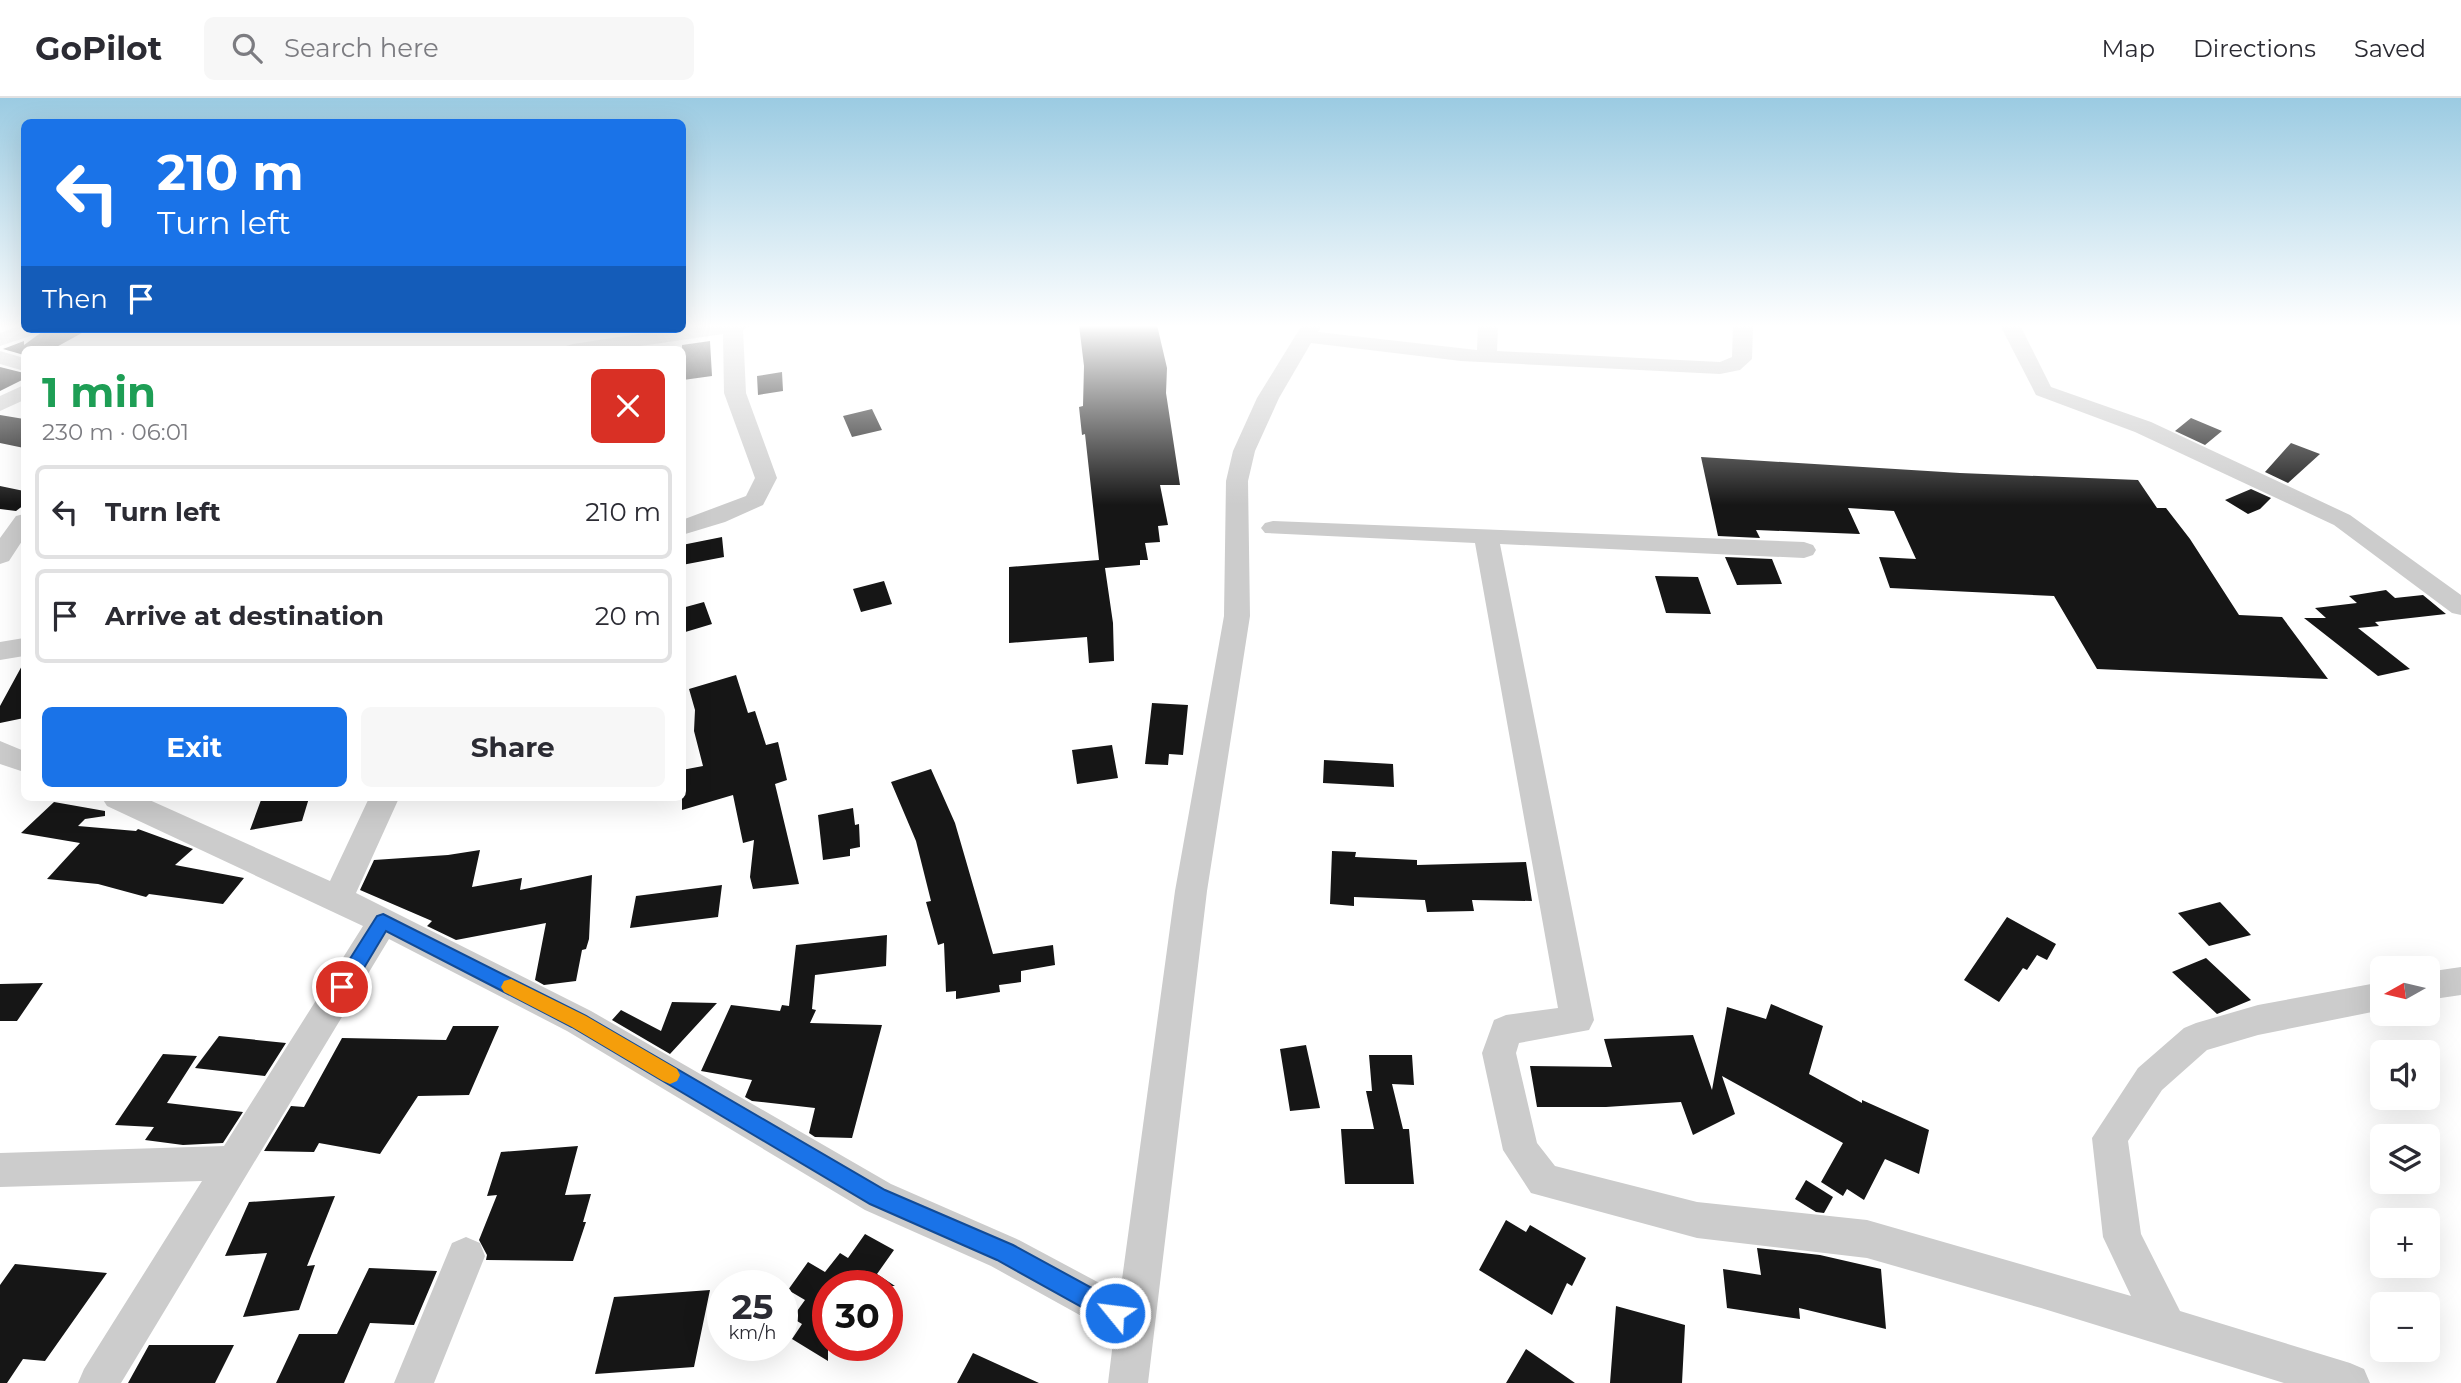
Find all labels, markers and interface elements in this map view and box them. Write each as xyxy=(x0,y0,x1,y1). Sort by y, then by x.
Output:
search box xyxy=(204,17,694,80)
text: GoPilot xyxy=(35,28,162,68)
icon: search xyxy=(228,29,266,67)
text: Search here xyxy=(284,32,439,64)
text: Map xyxy=(2102,34,2155,63)
text: Directions xyxy=(2193,34,2316,63)
text: Saved xyxy=(2354,34,2426,63)
text: 210 m xyxy=(157,143,304,202)
icon: left xyxy=(42,147,133,238)
text: Turn left xyxy=(157,203,291,242)
icon: arrive xyxy=(122,280,160,318)
text: Then xyxy=(42,283,108,315)
text: 1 min xyxy=(42,366,156,418)
button: close xyxy=(591,369,665,443)
text: 230 m · 06:01 xyxy=(42,418,189,446)
icon: left xyxy=(46,493,84,531)
text: Turn left xyxy=(105,496,221,528)
text: 210 m xyxy=(585,496,661,528)
icon: arrive xyxy=(46,597,84,635)
text: Arrive at destination xyxy=(105,600,384,632)
text: 20 m xyxy=(595,600,661,632)
button: Exit xyxy=(42,707,347,787)
button: Share xyxy=(361,707,665,787)
north arrow xyxy=(2370,956,2440,1026)
map controls xyxy=(2370,956,2440,1362)
pin xyxy=(312,957,372,1017)
icon: arrive xyxy=(323,968,361,1006)
button: sound xyxy=(2370,1040,2440,1110)
button: layers xyxy=(2370,1124,2440,1194)
button: + xyxy=(2370,1208,2440,1278)
speed limit sign: 30 xyxy=(812,1270,903,1361)
position arrow xyxy=(1078,1276,1152,1350)
text: 25 xyxy=(732,1285,773,1328)
button: − xyxy=(2370,1292,2440,1362)
text: km/h xyxy=(728,1322,777,1344)

